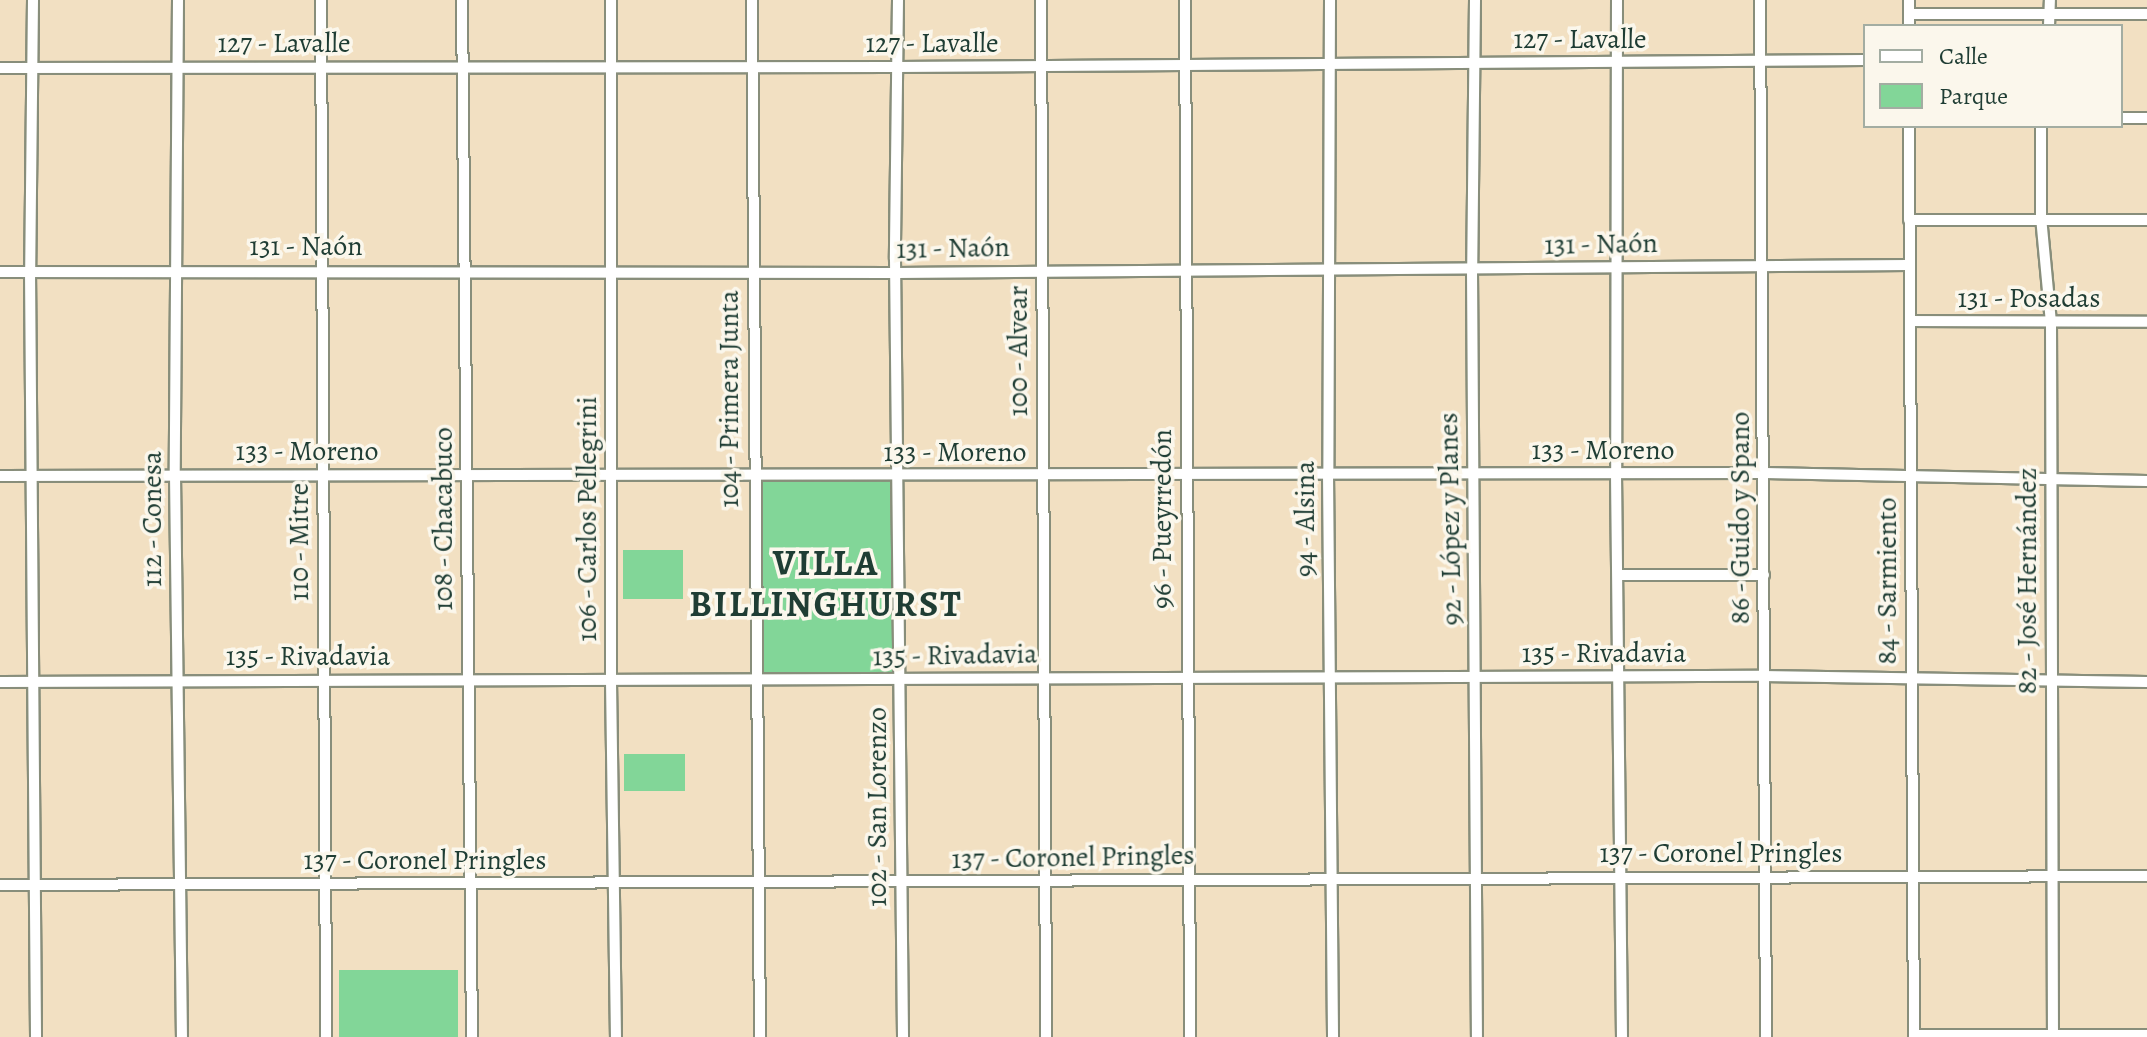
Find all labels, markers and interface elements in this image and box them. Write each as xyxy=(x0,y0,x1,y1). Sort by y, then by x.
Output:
street label: 127 - Lavalle xyxy=(1513,22,1647,56)
legend xyxy=(1863,24,2123,128)
street label: 127 - Lavalle xyxy=(217,26,351,60)
street label: 127 - Lavalle xyxy=(865,26,999,60)
text: Calle xyxy=(1939,40,1988,72)
text: Parque xyxy=(1939,80,2008,112)
street label: 131 - Naón xyxy=(1543,226,1659,262)
street label: 131 - Naón xyxy=(249,229,363,263)
street label: 131 - Naón xyxy=(895,230,1011,266)
street label: 131 - Posadas xyxy=(1957,281,2101,315)
street label: 100 - Alvear xyxy=(1001,285,1035,417)
street label: 104 - Primera Junta xyxy=(712,290,746,508)
street label: 106 - Carlos Pellegrini xyxy=(570,396,604,642)
street label: 86 - Guido y Spano xyxy=(1723,411,1757,625)
street label: 92 - López y Planes xyxy=(1431,412,1469,626)
street label: 108 - Chacabuco xyxy=(426,427,460,611)
street label: 96 - Pueyrredón xyxy=(1145,428,1179,610)
street label: 133 - Moreno xyxy=(1531,433,1675,467)
street label: 133 - Moreno xyxy=(235,434,379,468)
street label: 133 - Moreno xyxy=(883,435,1027,469)
street label: 112 - Conesa xyxy=(135,450,169,588)
street label: 94 - Alsina xyxy=(1288,460,1322,578)
street label: 82 - José Hernández xyxy=(2010,467,2044,695)
street label: 110 - Mitre xyxy=(282,482,316,602)
street label: 84 - Sarmiento xyxy=(1870,497,1904,665)
district label: VILLA BILLINGHURST xyxy=(689,540,963,625)
street label: 135 - Rivadavia xyxy=(1521,636,1687,670)
street label: 135 - Rivadavia xyxy=(872,637,1038,673)
street label: 135 - Rivadavia xyxy=(225,639,391,673)
street label: 102 - San Lorenzo xyxy=(860,706,894,908)
street label: 137 - Coronel Pringles xyxy=(1599,836,1843,870)
street label: 137 - Coronel Pringles xyxy=(951,838,1195,876)
street label: 137 - Coronel Pringles xyxy=(303,843,547,877)

